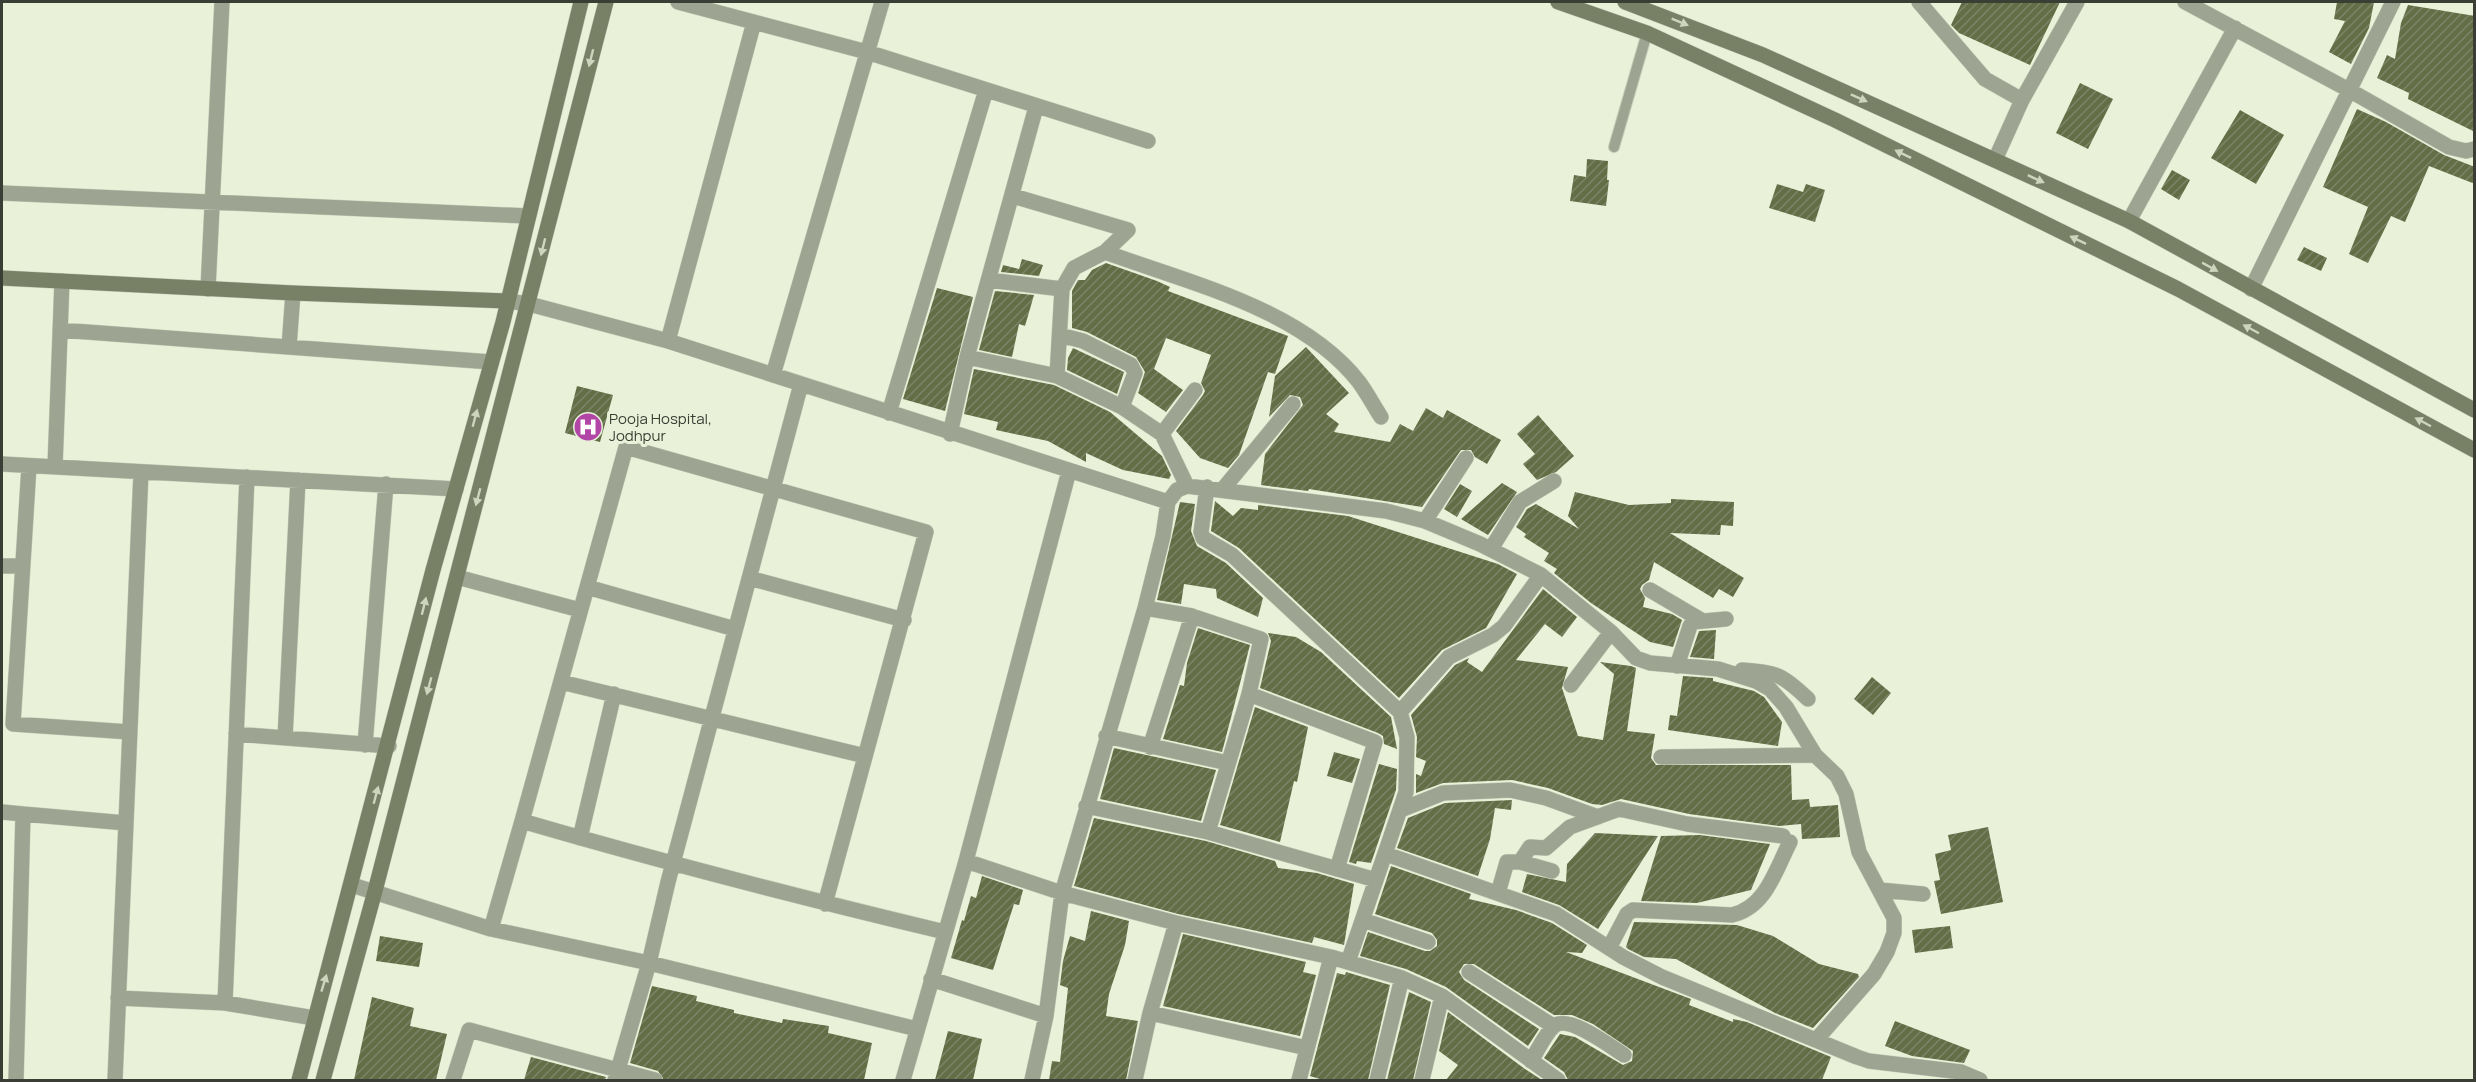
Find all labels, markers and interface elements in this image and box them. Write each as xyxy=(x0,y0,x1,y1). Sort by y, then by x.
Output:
one-way arrow xyxy=(1671,17,1689,27)
one-way arrow xyxy=(586,49,596,67)
one-way arrow xyxy=(1850,94,1867,103)
one-way arrow xyxy=(1895,149,1912,158)
one-way arrow xyxy=(2028,174,2046,184)
one-way arrow xyxy=(2069,235,2086,245)
one-way arrow xyxy=(538,238,547,256)
one-way arrow xyxy=(2202,262,2219,272)
one-way arrow xyxy=(2243,324,2260,334)
place label: Pooja Hospital, Jodhpur xyxy=(609,408,712,446)
one-way arrow xyxy=(471,409,480,427)
hospital icon: Pooja Hospital, Jodhpur xyxy=(572,411,604,443)
one-way arrow xyxy=(2414,417,2431,427)
one-way arrow xyxy=(473,488,482,506)
one-way arrow xyxy=(419,597,429,615)
one-way arrow xyxy=(423,676,433,695)
one-way arrow xyxy=(371,786,381,804)
one-way arrow xyxy=(320,974,329,992)

